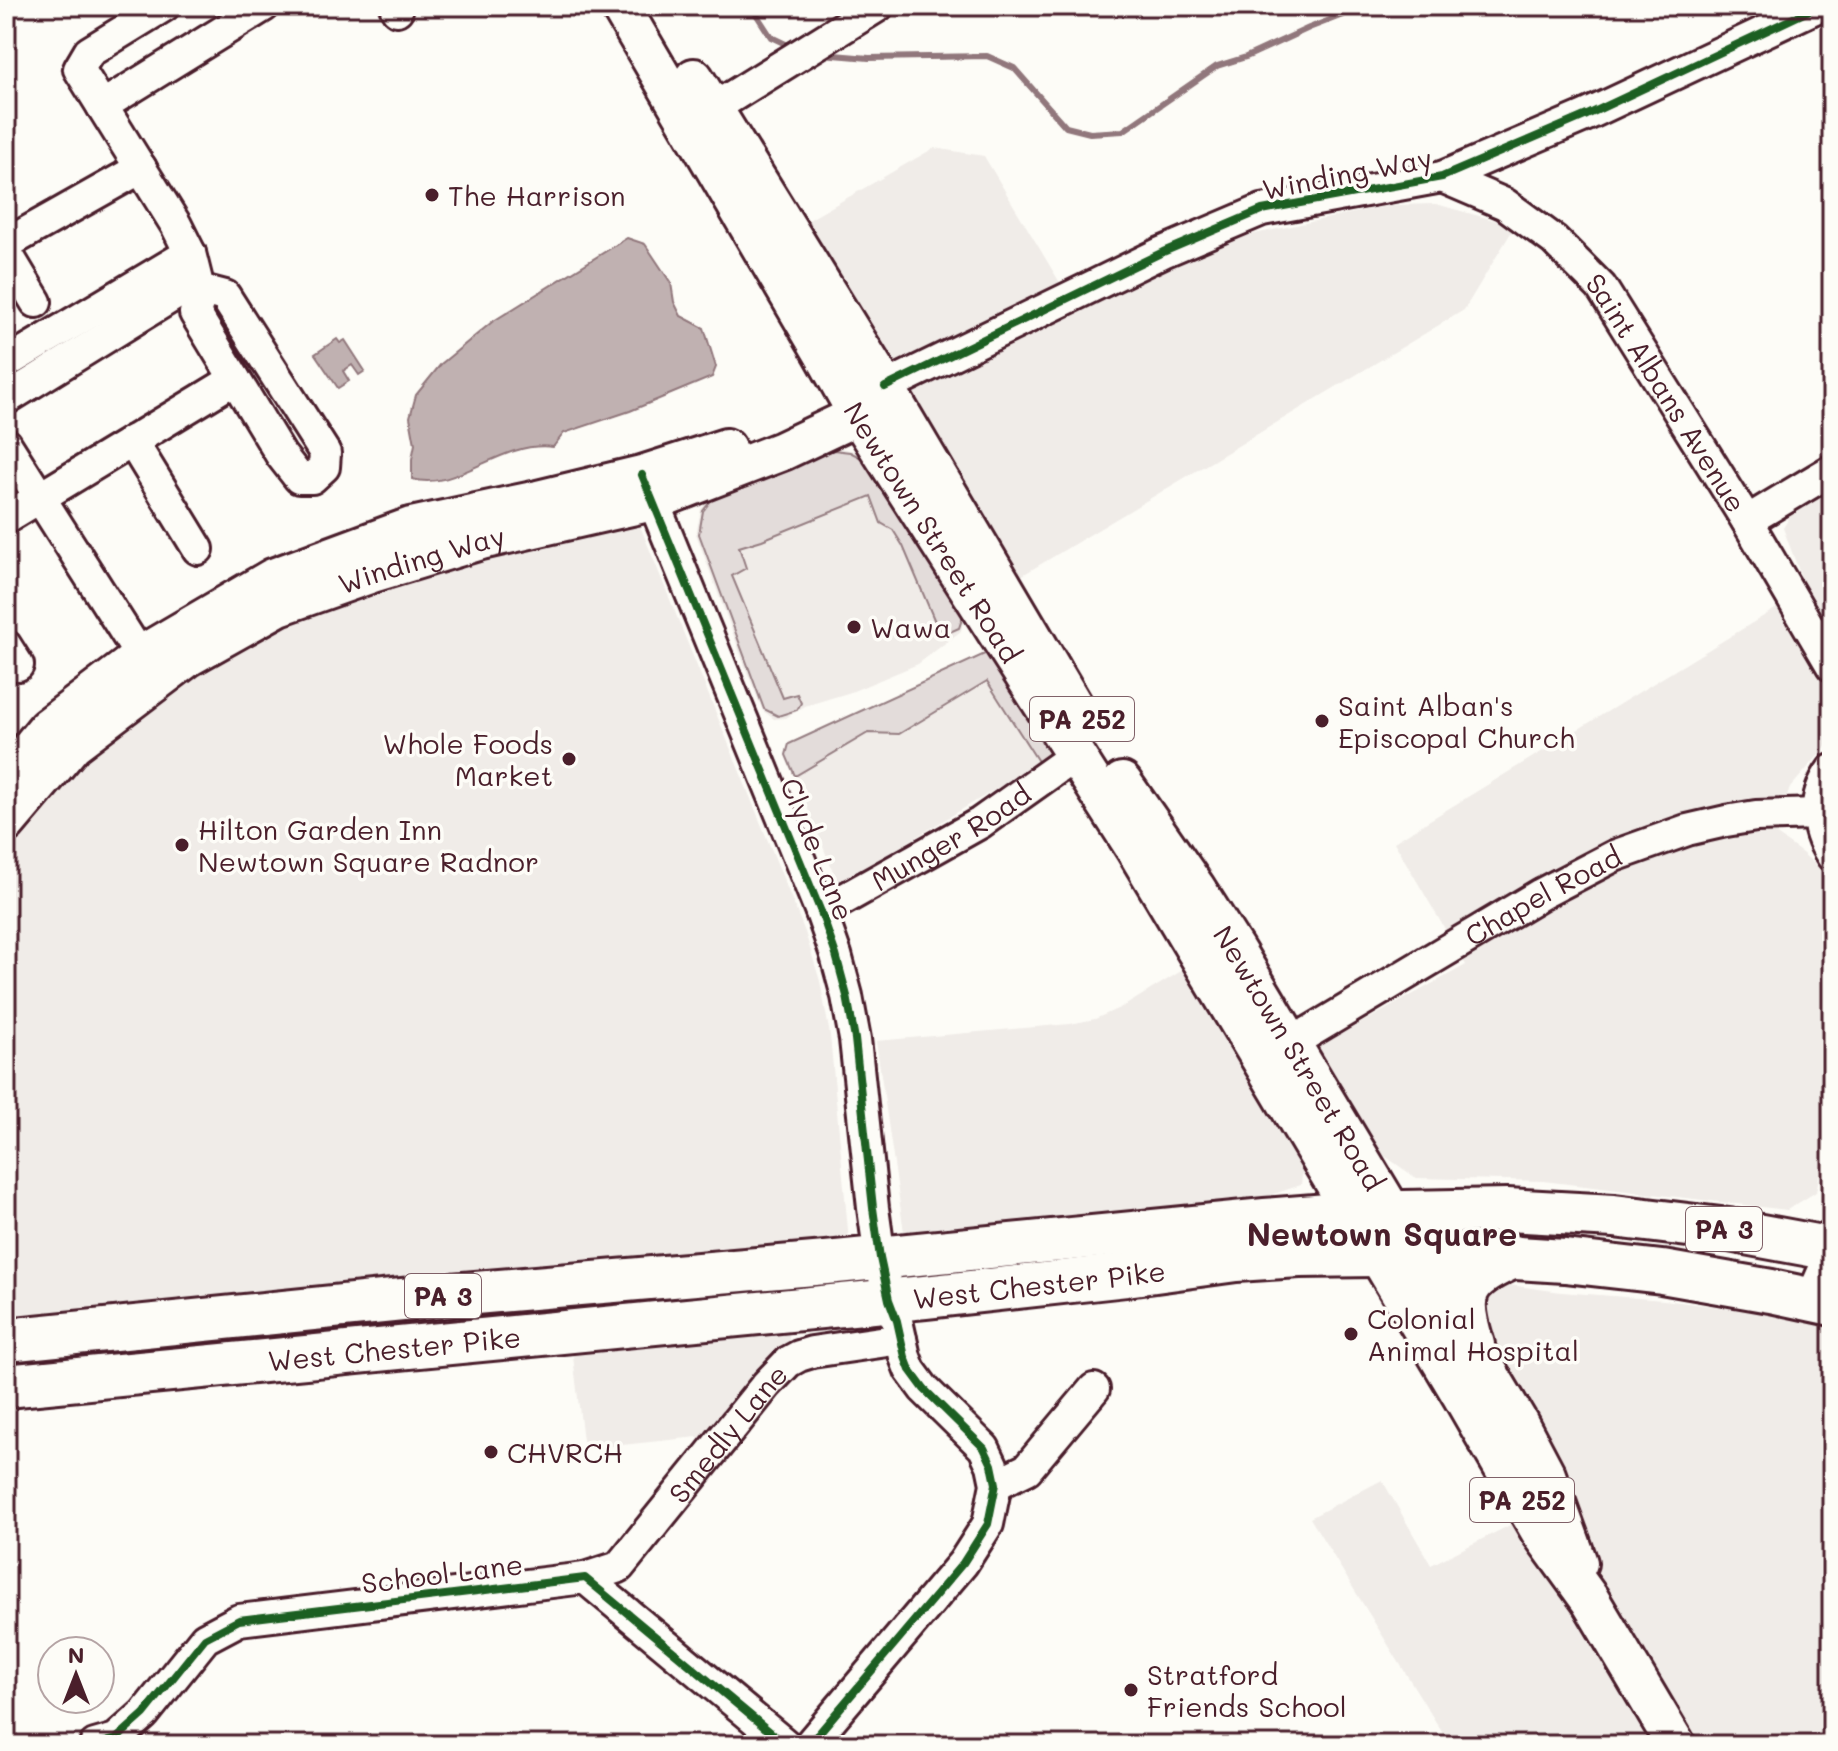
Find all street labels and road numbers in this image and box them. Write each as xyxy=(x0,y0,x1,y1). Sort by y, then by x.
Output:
street label: Winding Way xyxy=(1259,139,1435,207)
street label: Saint Albans Avenue xyxy=(1579,265,1755,519)
street label: Newtown Street Road xyxy=(836,395,1029,669)
street label: Winding Way xyxy=(333,517,508,602)
road number: PA 252 xyxy=(1030,697,1134,741)
street label: Clyde Lane xyxy=(773,772,863,926)
street label: Munger Road xyxy=(865,775,1037,898)
street label: Chapel Road xyxy=(1458,837,1627,953)
street label: Newtown Street Road xyxy=(1206,918,1393,1197)
road number: PA 3 xyxy=(1686,1207,1762,1251)
street label: West Chester Pike xyxy=(911,1252,1168,1316)
road number: PA 3 xyxy=(405,1274,481,1318)
street label: West Chester Pike xyxy=(266,1318,522,1379)
street label: Smedly Lane xyxy=(660,1356,795,1510)
road number: PA 252 xyxy=(1470,1478,1574,1522)
street label: School Lane xyxy=(359,1545,525,1601)

